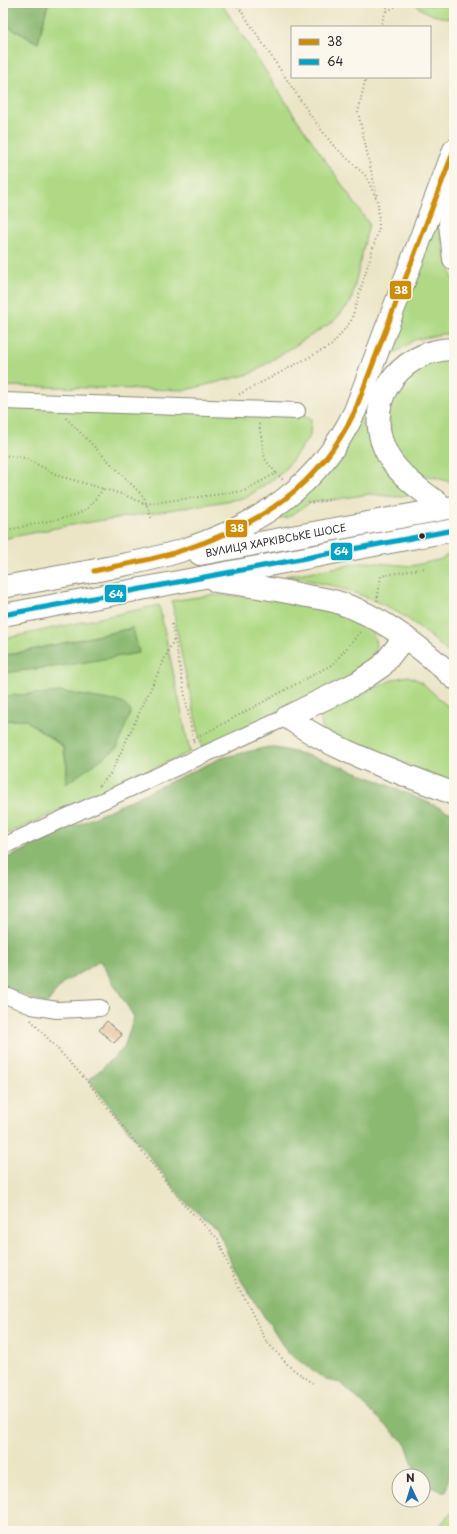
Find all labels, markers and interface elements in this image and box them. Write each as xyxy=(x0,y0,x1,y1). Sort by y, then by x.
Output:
legend xyxy=(291,26,431,78)
text: 38 xyxy=(327,32,342,50)
text: 64 xyxy=(327,52,343,70)
line badge: 38 xyxy=(389,280,412,300)
text: 38 xyxy=(394,281,408,298)
street label: ВУЛИЦЯ ХАРКІВСЬКЕ ШОСЕ xyxy=(204,519,347,560)
line badge: 38 xyxy=(225,519,248,538)
text: 38 xyxy=(230,519,244,536)
unlabelled marker xyxy=(417,531,427,541)
line badge: 64 xyxy=(330,542,353,561)
text: 64 xyxy=(333,542,349,559)
line badge: 64 xyxy=(104,584,127,603)
text: 64 xyxy=(108,585,124,602)
north arrow xyxy=(391,1468,431,1508)
text: N xyxy=(405,1469,415,1486)

